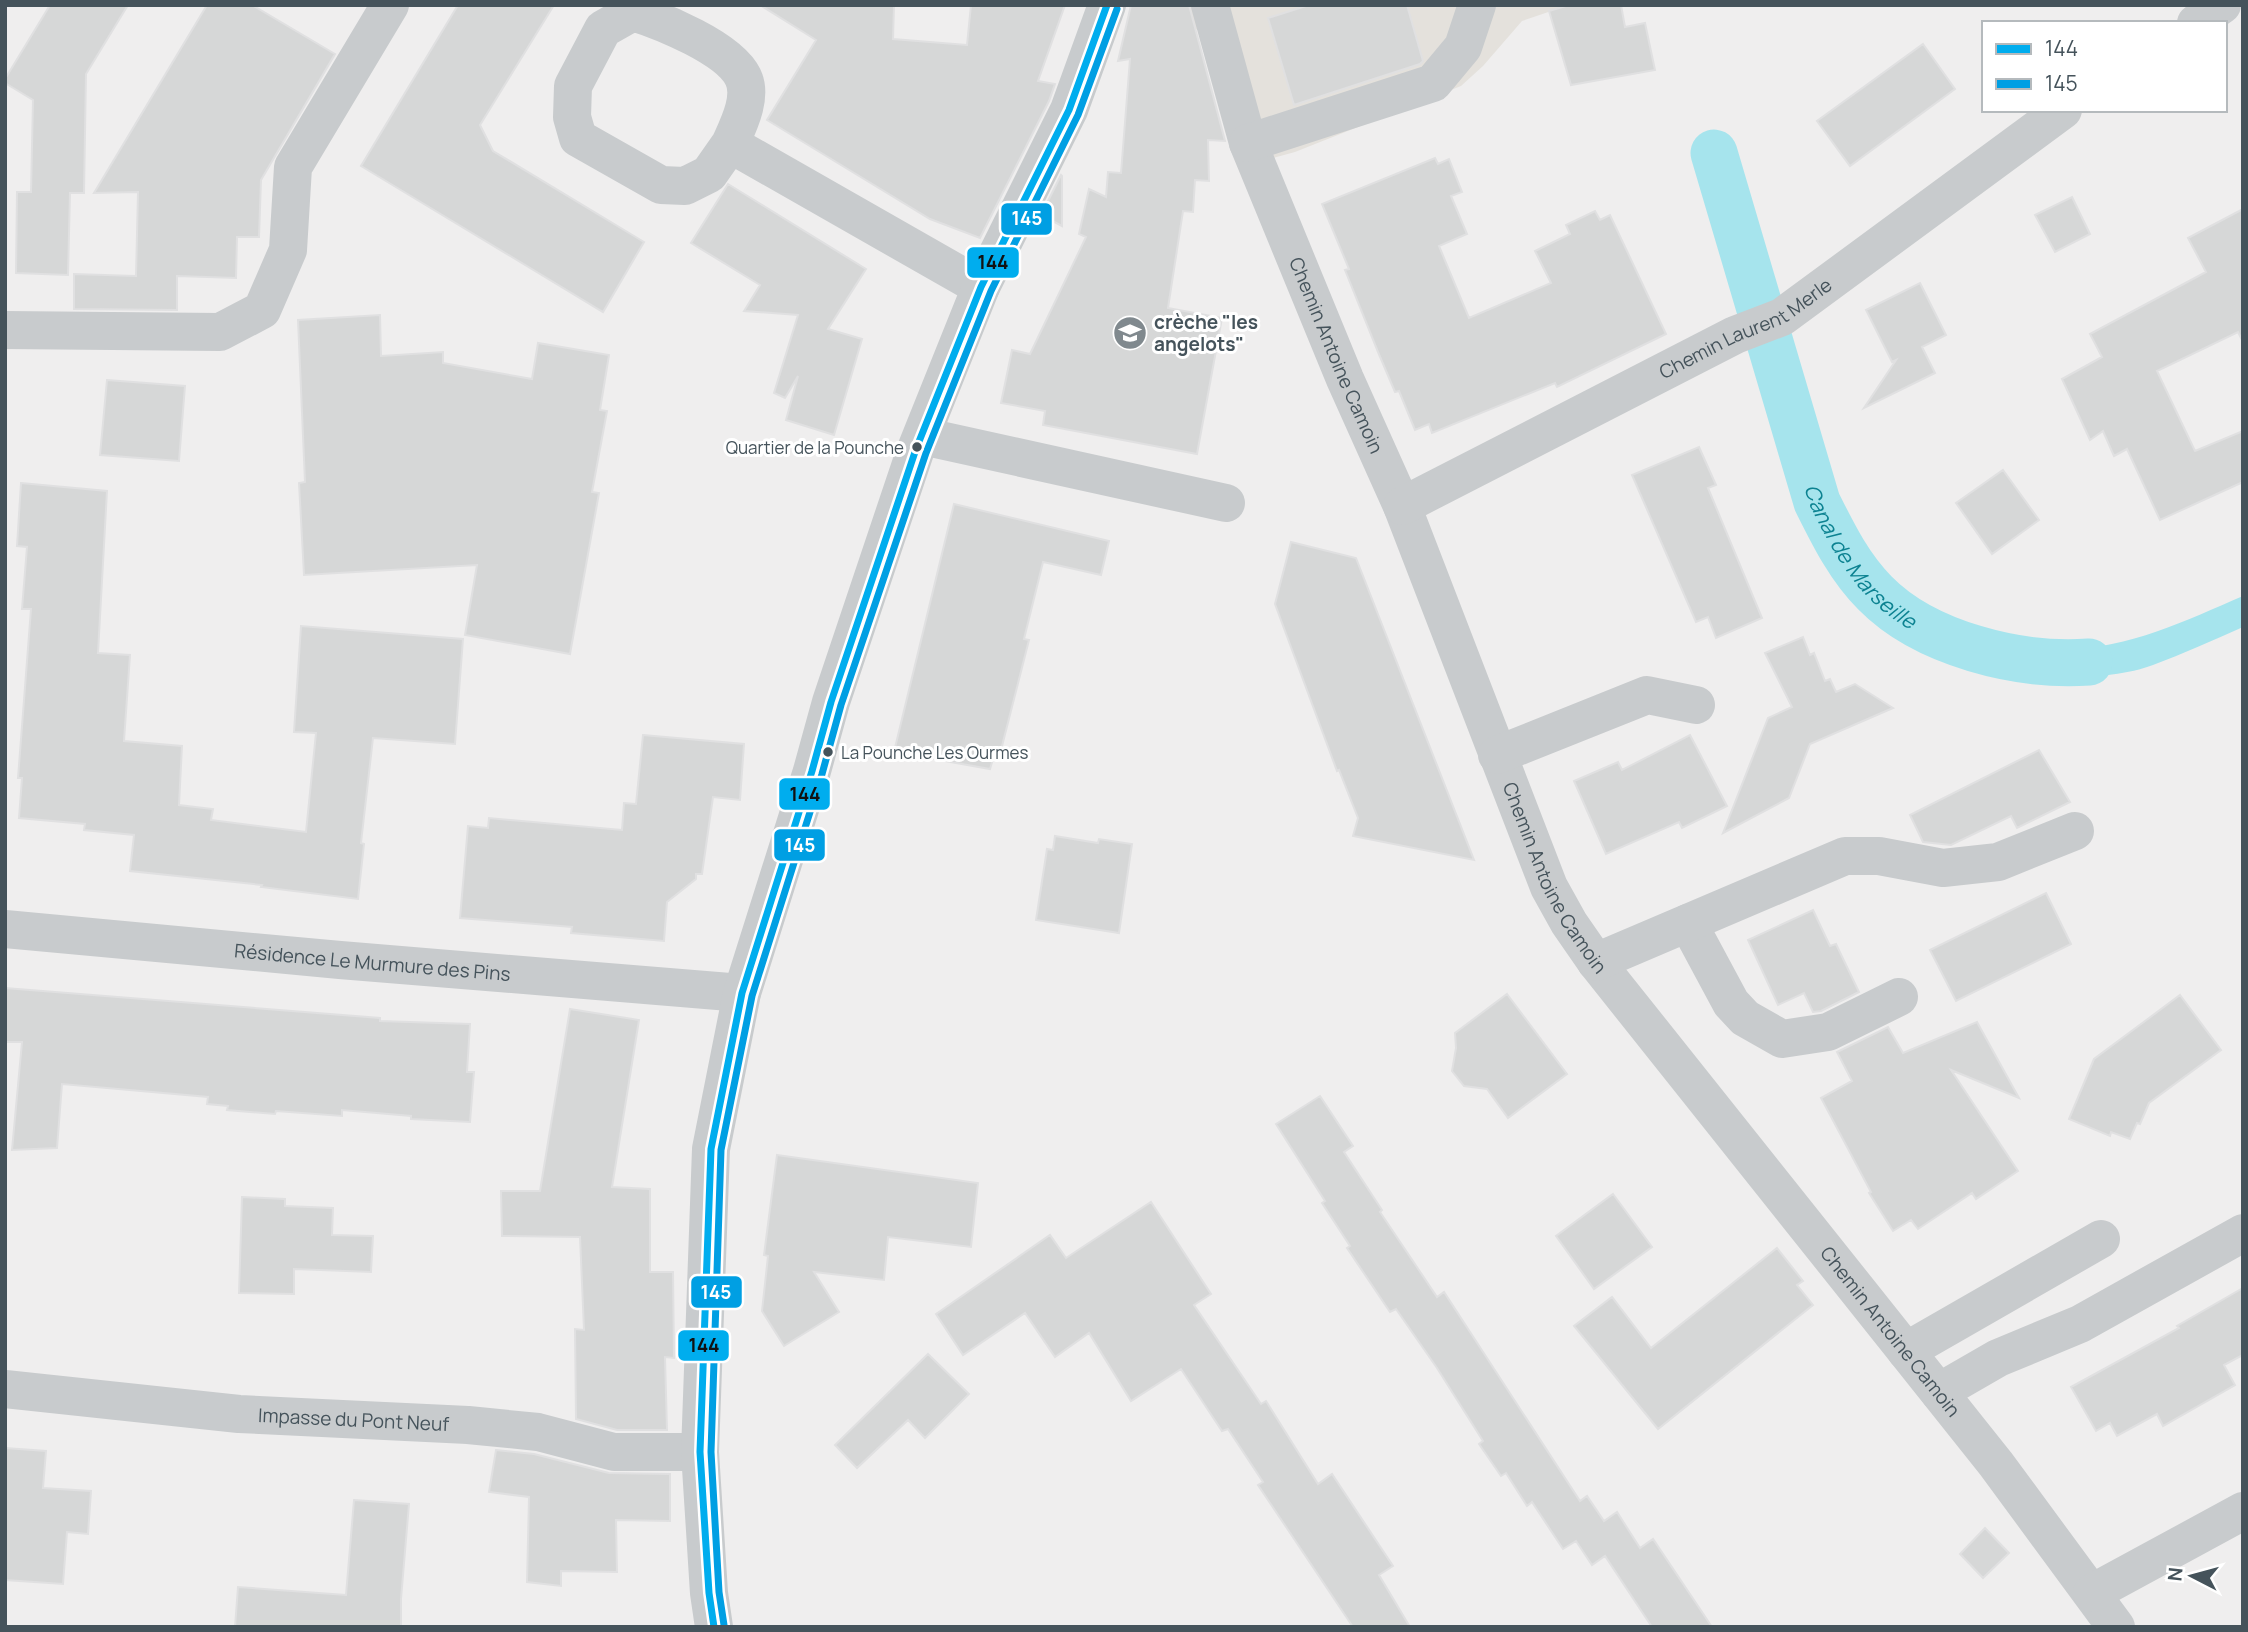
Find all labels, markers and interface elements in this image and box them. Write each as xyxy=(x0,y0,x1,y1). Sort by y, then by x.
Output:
legend xyxy=(1982,21,2227,112)
text: 144 xyxy=(2045,34,2078,62)
text: 145 xyxy=(2045,69,2078,97)
line badge: 145 xyxy=(1000,202,1053,236)
text: 145 xyxy=(1011,205,1043,231)
line badge: 144 xyxy=(966,246,1020,279)
text: 144 xyxy=(977,249,1009,275)
street label: Chemin Antoine Camoin xyxy=(1283,253,1390,458)
street label: Chemin Laurent Merle xyxy=(1655,272,1837,385)
place label: crèche "les angelots" xyxy=(1154,309,1258,357)
school or university icon: crèche "les angelots" xyxy=(1111,314,1149,352)
place label: Quartier de la Pounche xyxy=(726,436,904,459)
marker: Quartier de la Pounche xyxy=(910,440,924,454)
water label: Canal de Marseille xyxy=(1799,481,1923,636)
place label: La Pounche Les Ourmes xyxy=(841,741,1029,764)
marker: La Pounche Les Ourmes xyxy=(821,745,835,759)
line badge: 144 xyxy=(778,777,831,811)
street label: Chemin Antoine Camoin xyxy=(1497,778,1613,979)
text: 144 xyxy=(789,781,821,807)
line badge: 145 xyxy=(773,828,826,862)
text: 145 xyxy=(784,832,816,858)
street label: Résidence Le Murmure des Pins xyxy=(233,937,512,987)
street label: Chemin Antoine Camoin xyxy=(1815,1241,1966,1422)
line badge: 145 xyxy=(690,1275,743,1309)
text: 145 xyxy=(700,1279,732,1305)
line badge: 144 xyxy=(677,1329,730,1362)
text: 144 xyxy=(688,1332,720,1358)
street label: Impasse du Pont Neuf xyxy=(257,1402,450,1437)
north arrow xyxy=(2157,1541,2227,1611)
text: N xyxy=(2161,1566,2189,1582)

